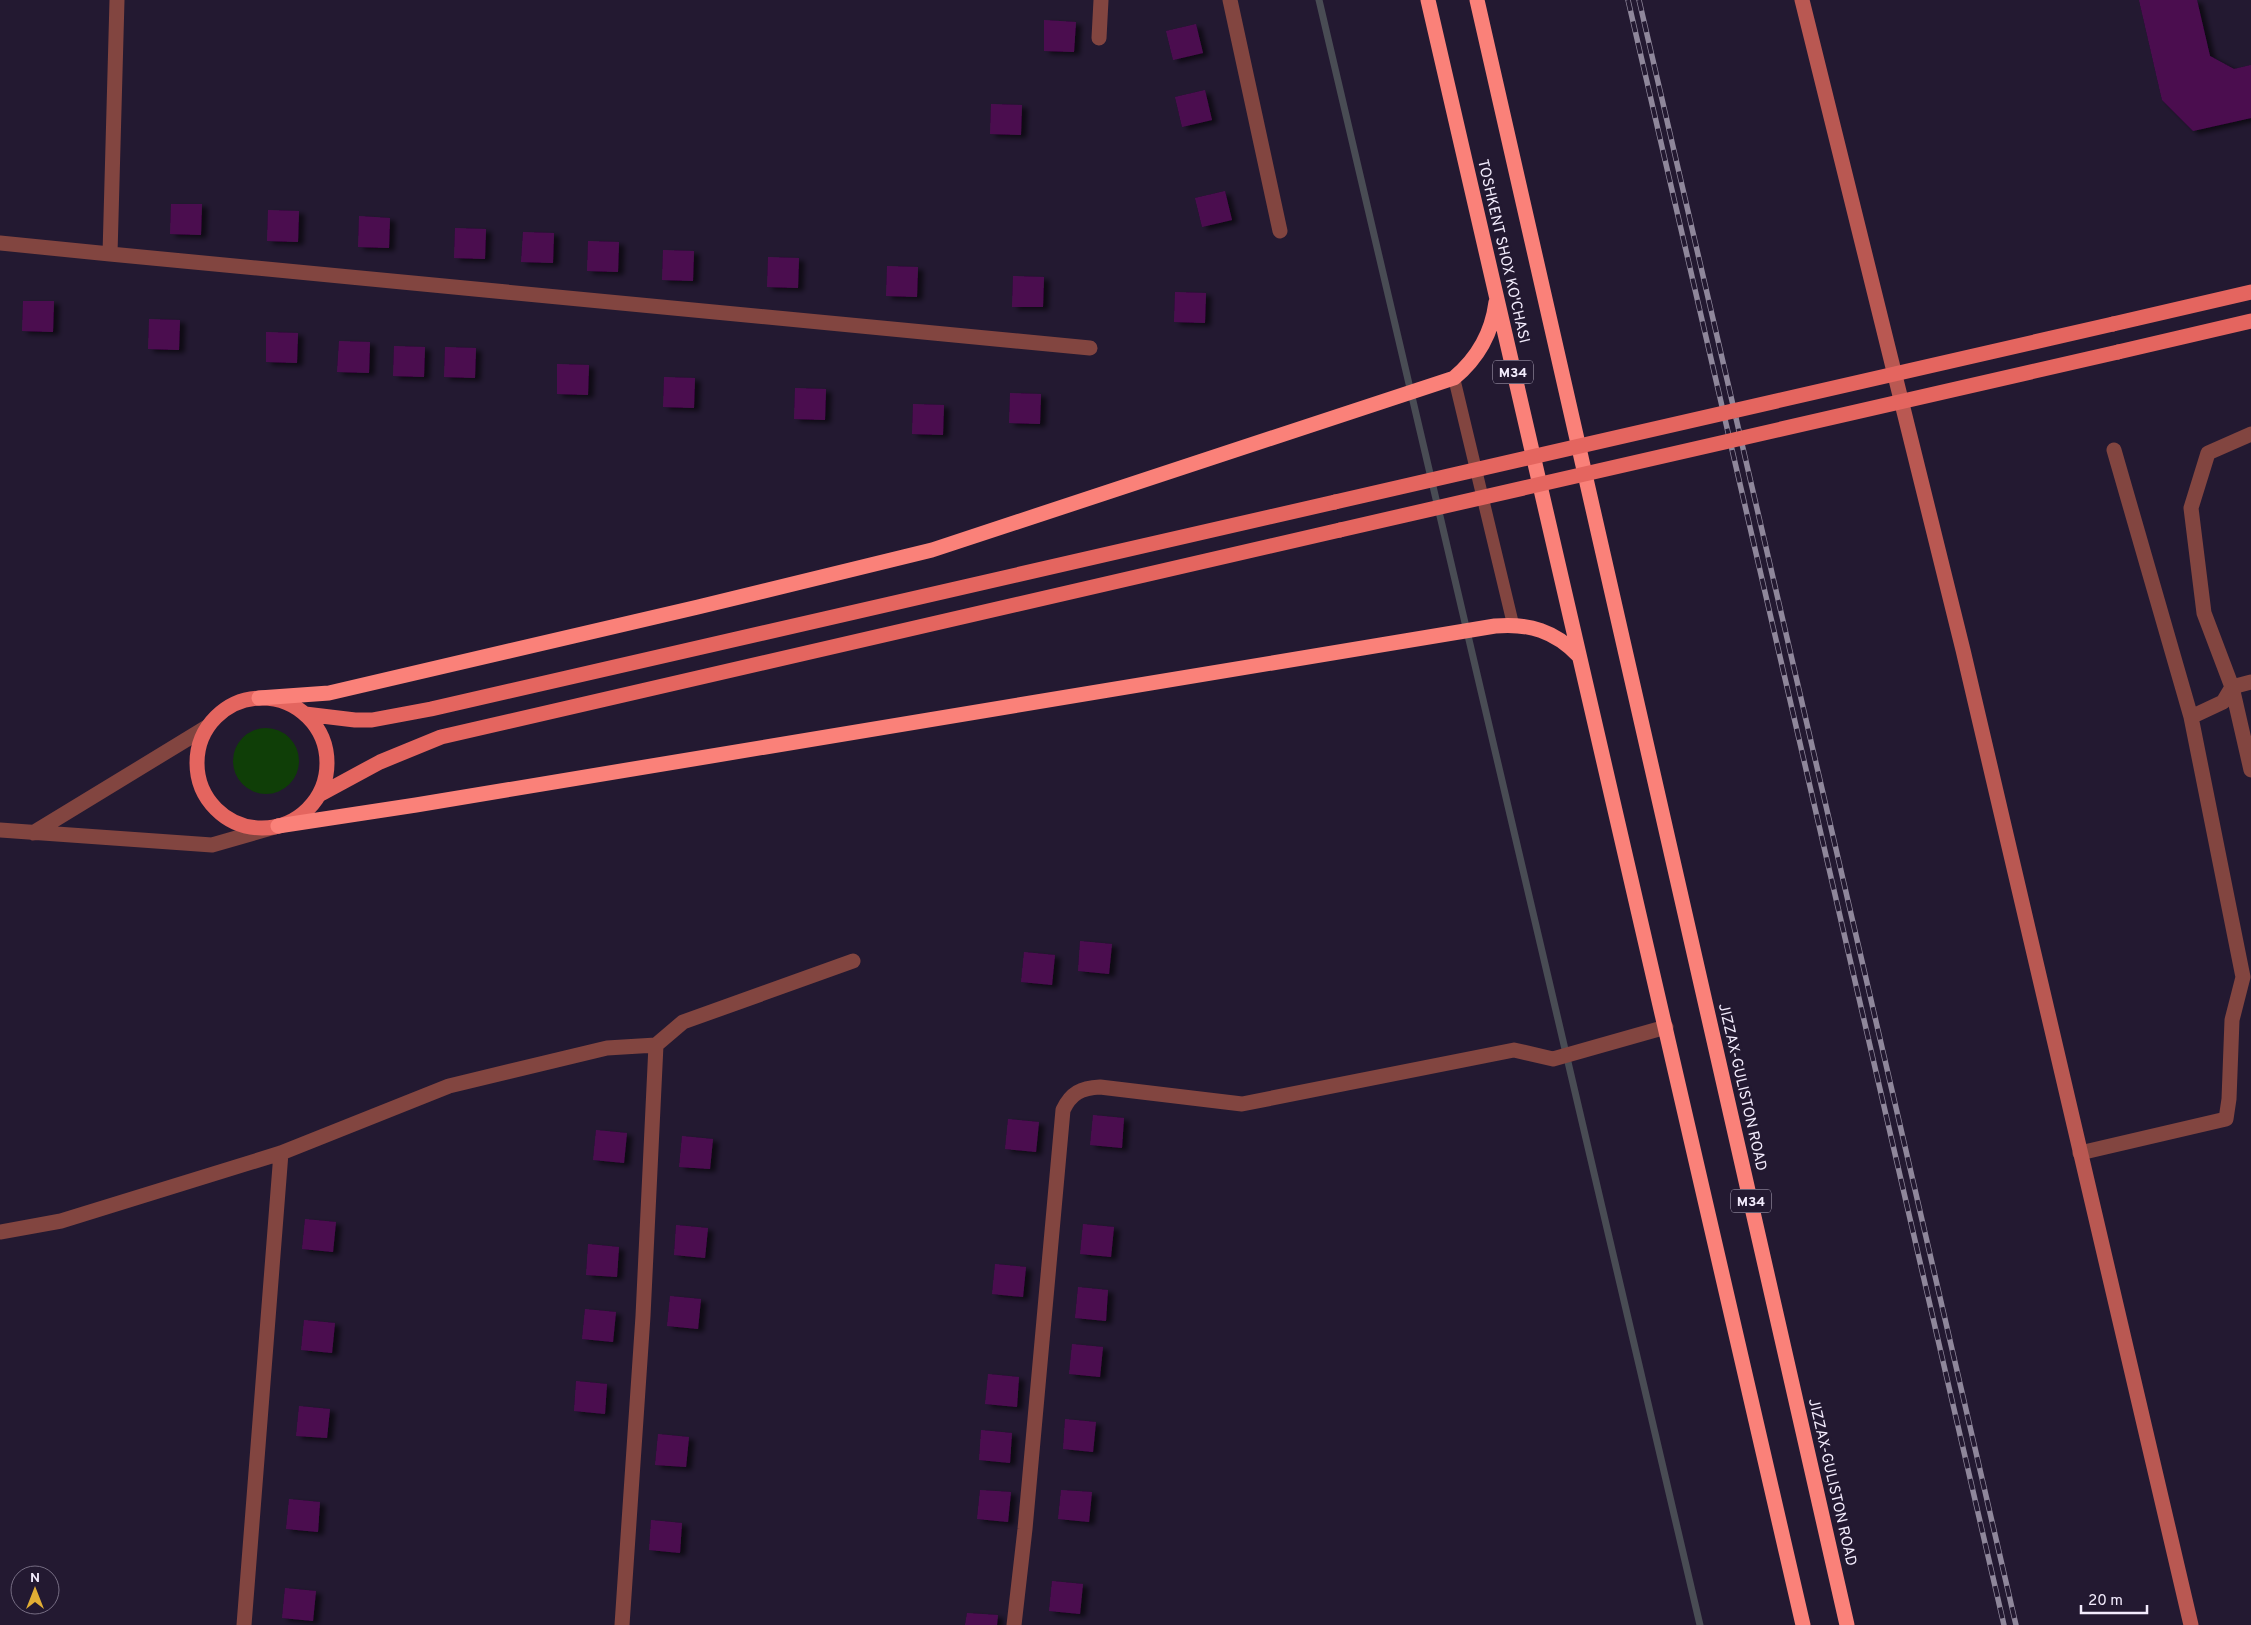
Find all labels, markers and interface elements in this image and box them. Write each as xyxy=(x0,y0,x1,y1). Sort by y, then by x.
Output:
street label: TOSHKENT SHOX KO'CHASI xyxy=(1472,157,1533,345)
road number: M34 xyxy=(1493,361,1533,384)
street label: JIZZAX-GULISTON ROAD xyxy=(1713,1002,1770,1173)
road number: M34 xyxy=(1731,1190,1771,1212)
street label: JIZZAX-GULISTON ROAD xyxy=(1803,1397,1860,1568)
north arrow xyxy=(10,1565,60,1615)
text: N xyxy=(30,1570,40,1587)
scale bar xyxy=(2081,1582,2147,1614)
text: 20 m xyxy=(2088,1592,2123,1611)

